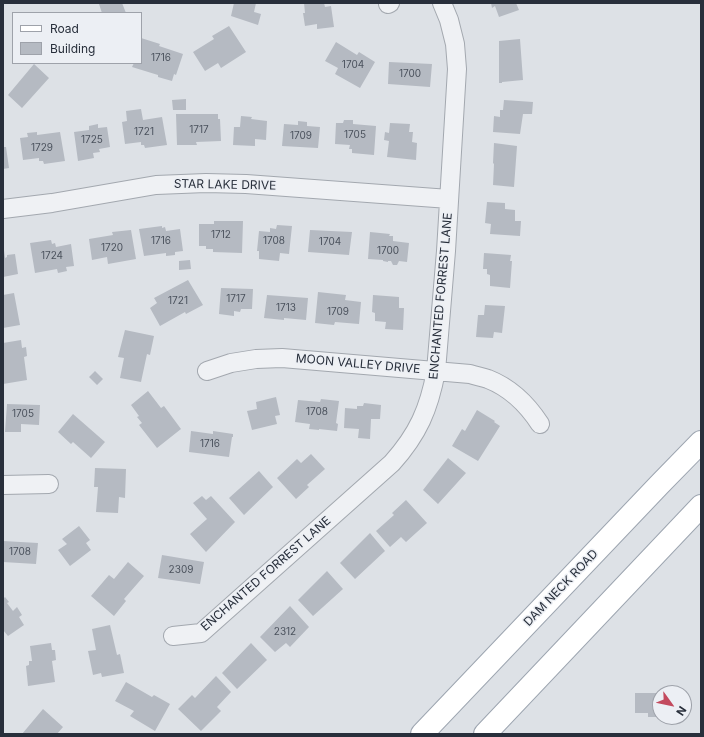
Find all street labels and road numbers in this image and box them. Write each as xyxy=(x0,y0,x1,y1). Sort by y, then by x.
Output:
street label: STAR LAKE DRIVE xyxy=(174,177,276,193)
street label: ENCHANTED FORREST LANE xyxy=(427,212,455,380)
street label: MOON VALLEY DRIVE xyxy=(295,351,421,377)
street label: ENCHANTED FORREST LANE xyxy=(198,514,334,634)
street label: DAM NECK ROAD xyxy=(521,547,601,629)

